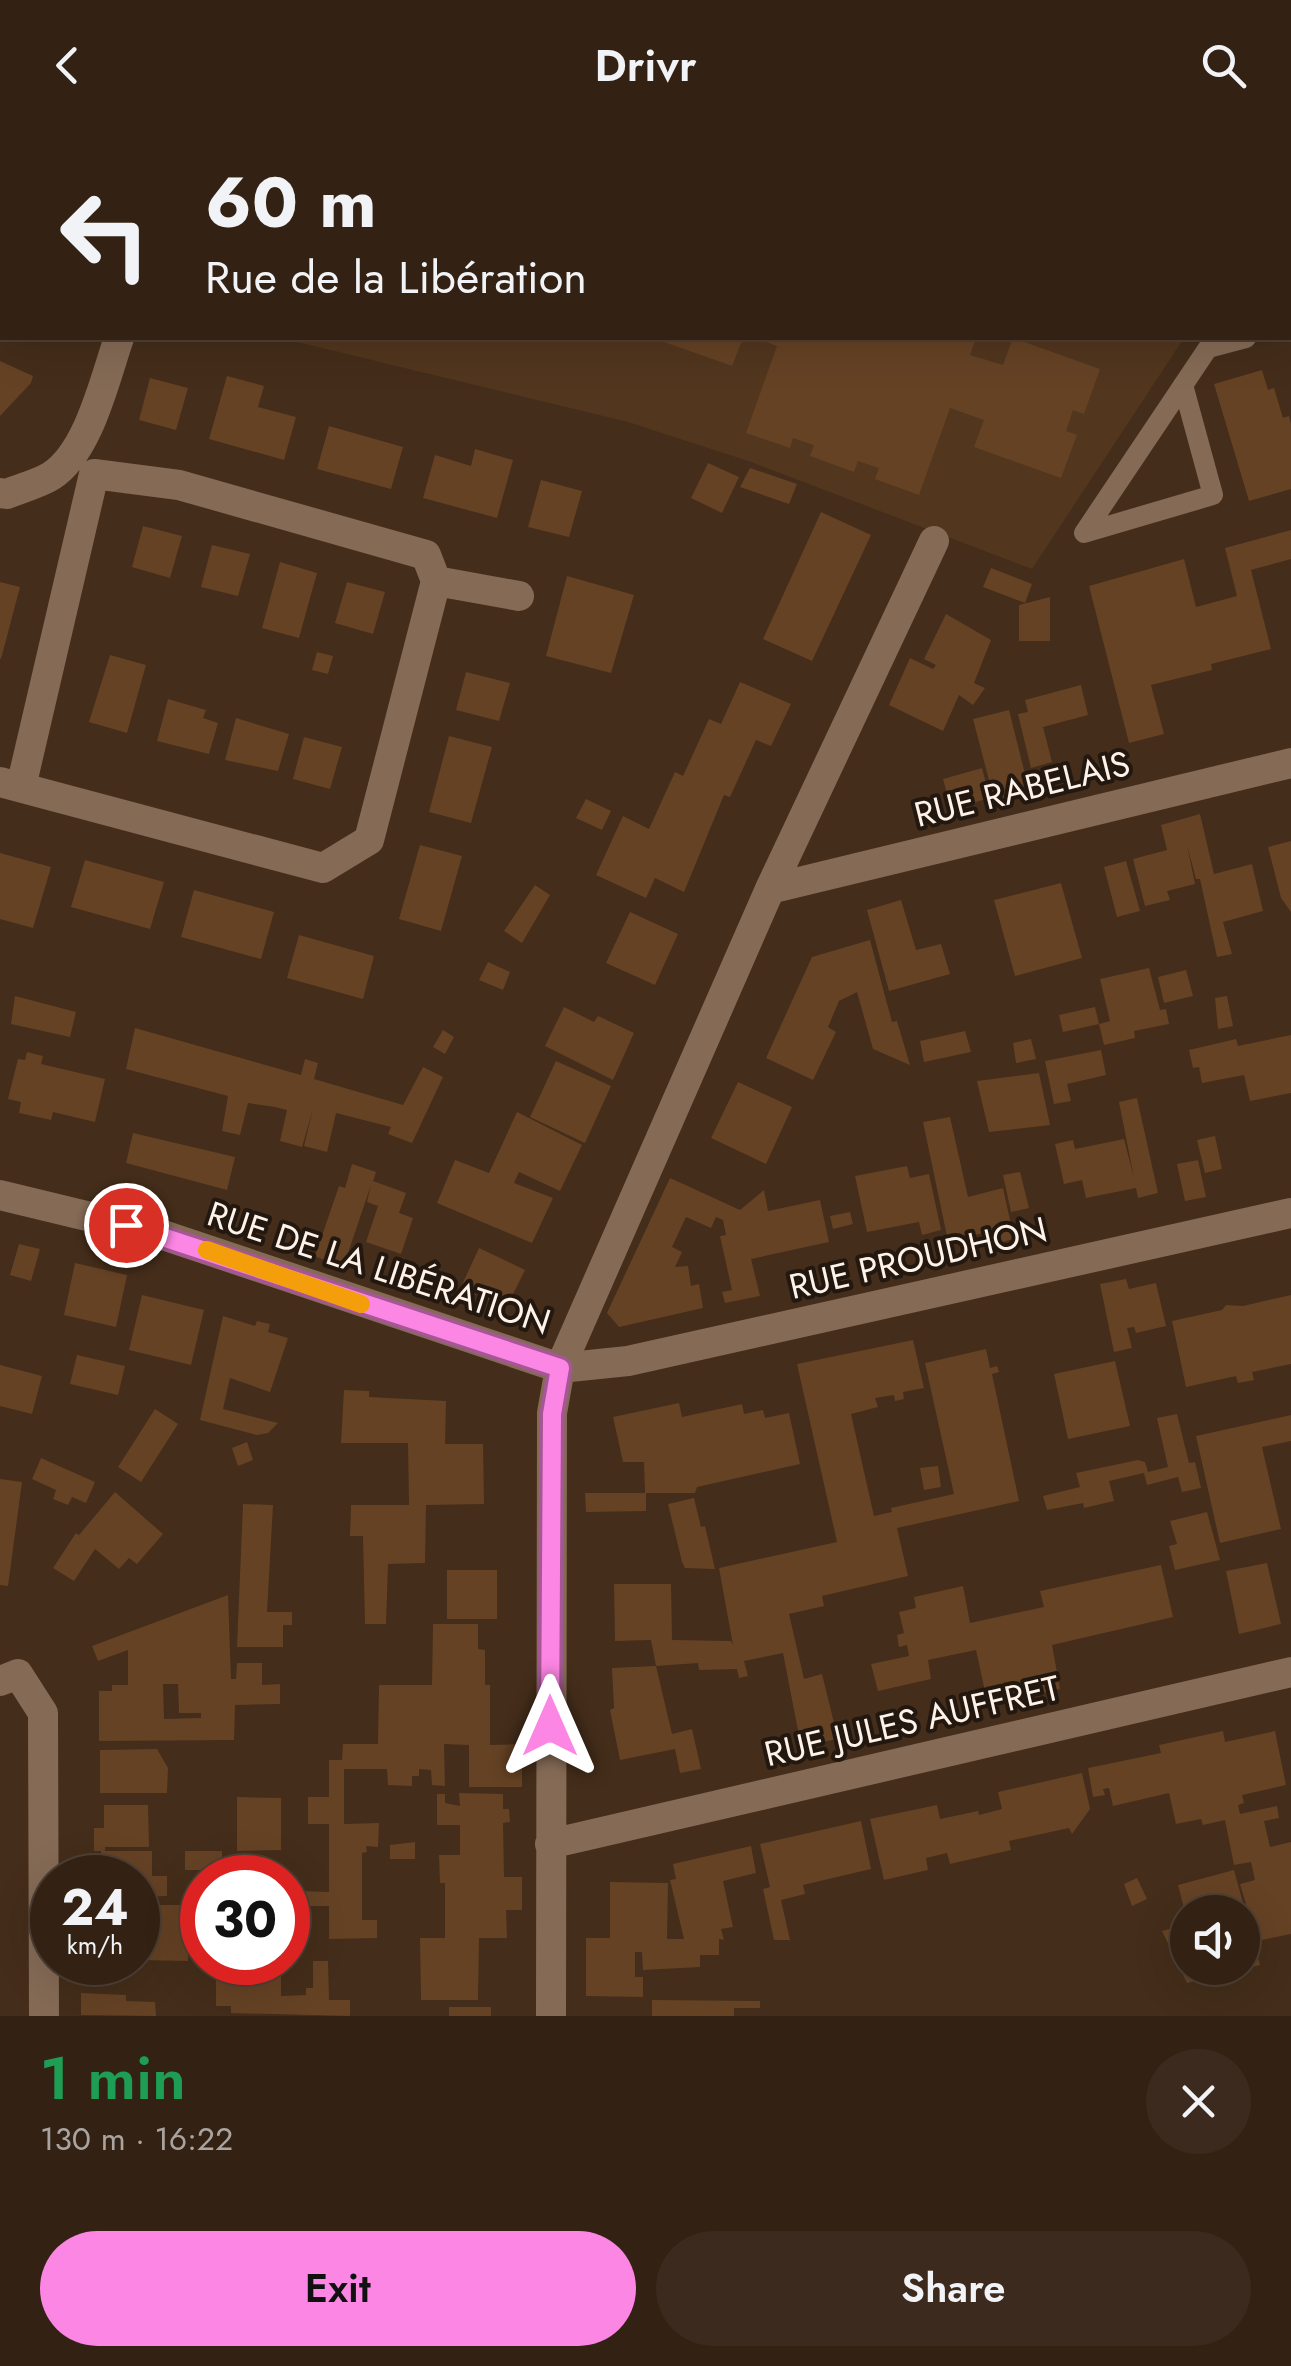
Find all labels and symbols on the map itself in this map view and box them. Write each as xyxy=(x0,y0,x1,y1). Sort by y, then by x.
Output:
street label: RUE RABELAIS xyxy=(909,738,1135,840)
pin xyxy=(84,1183,169,1268)
street label: RUE DE LA LIBÉRATION xyxy=(201,1189,557,1347)
street label: RUE PROUDHON xyxy=(784,1204,1052,1312)
street label: RUE JULES AUFFRET xyxy=(760,1663,1064,1779)
position arrow xyxy=(498,1674,602,1778)
speed limit sign: 30 xyxy=(180,1855,310,1985)

